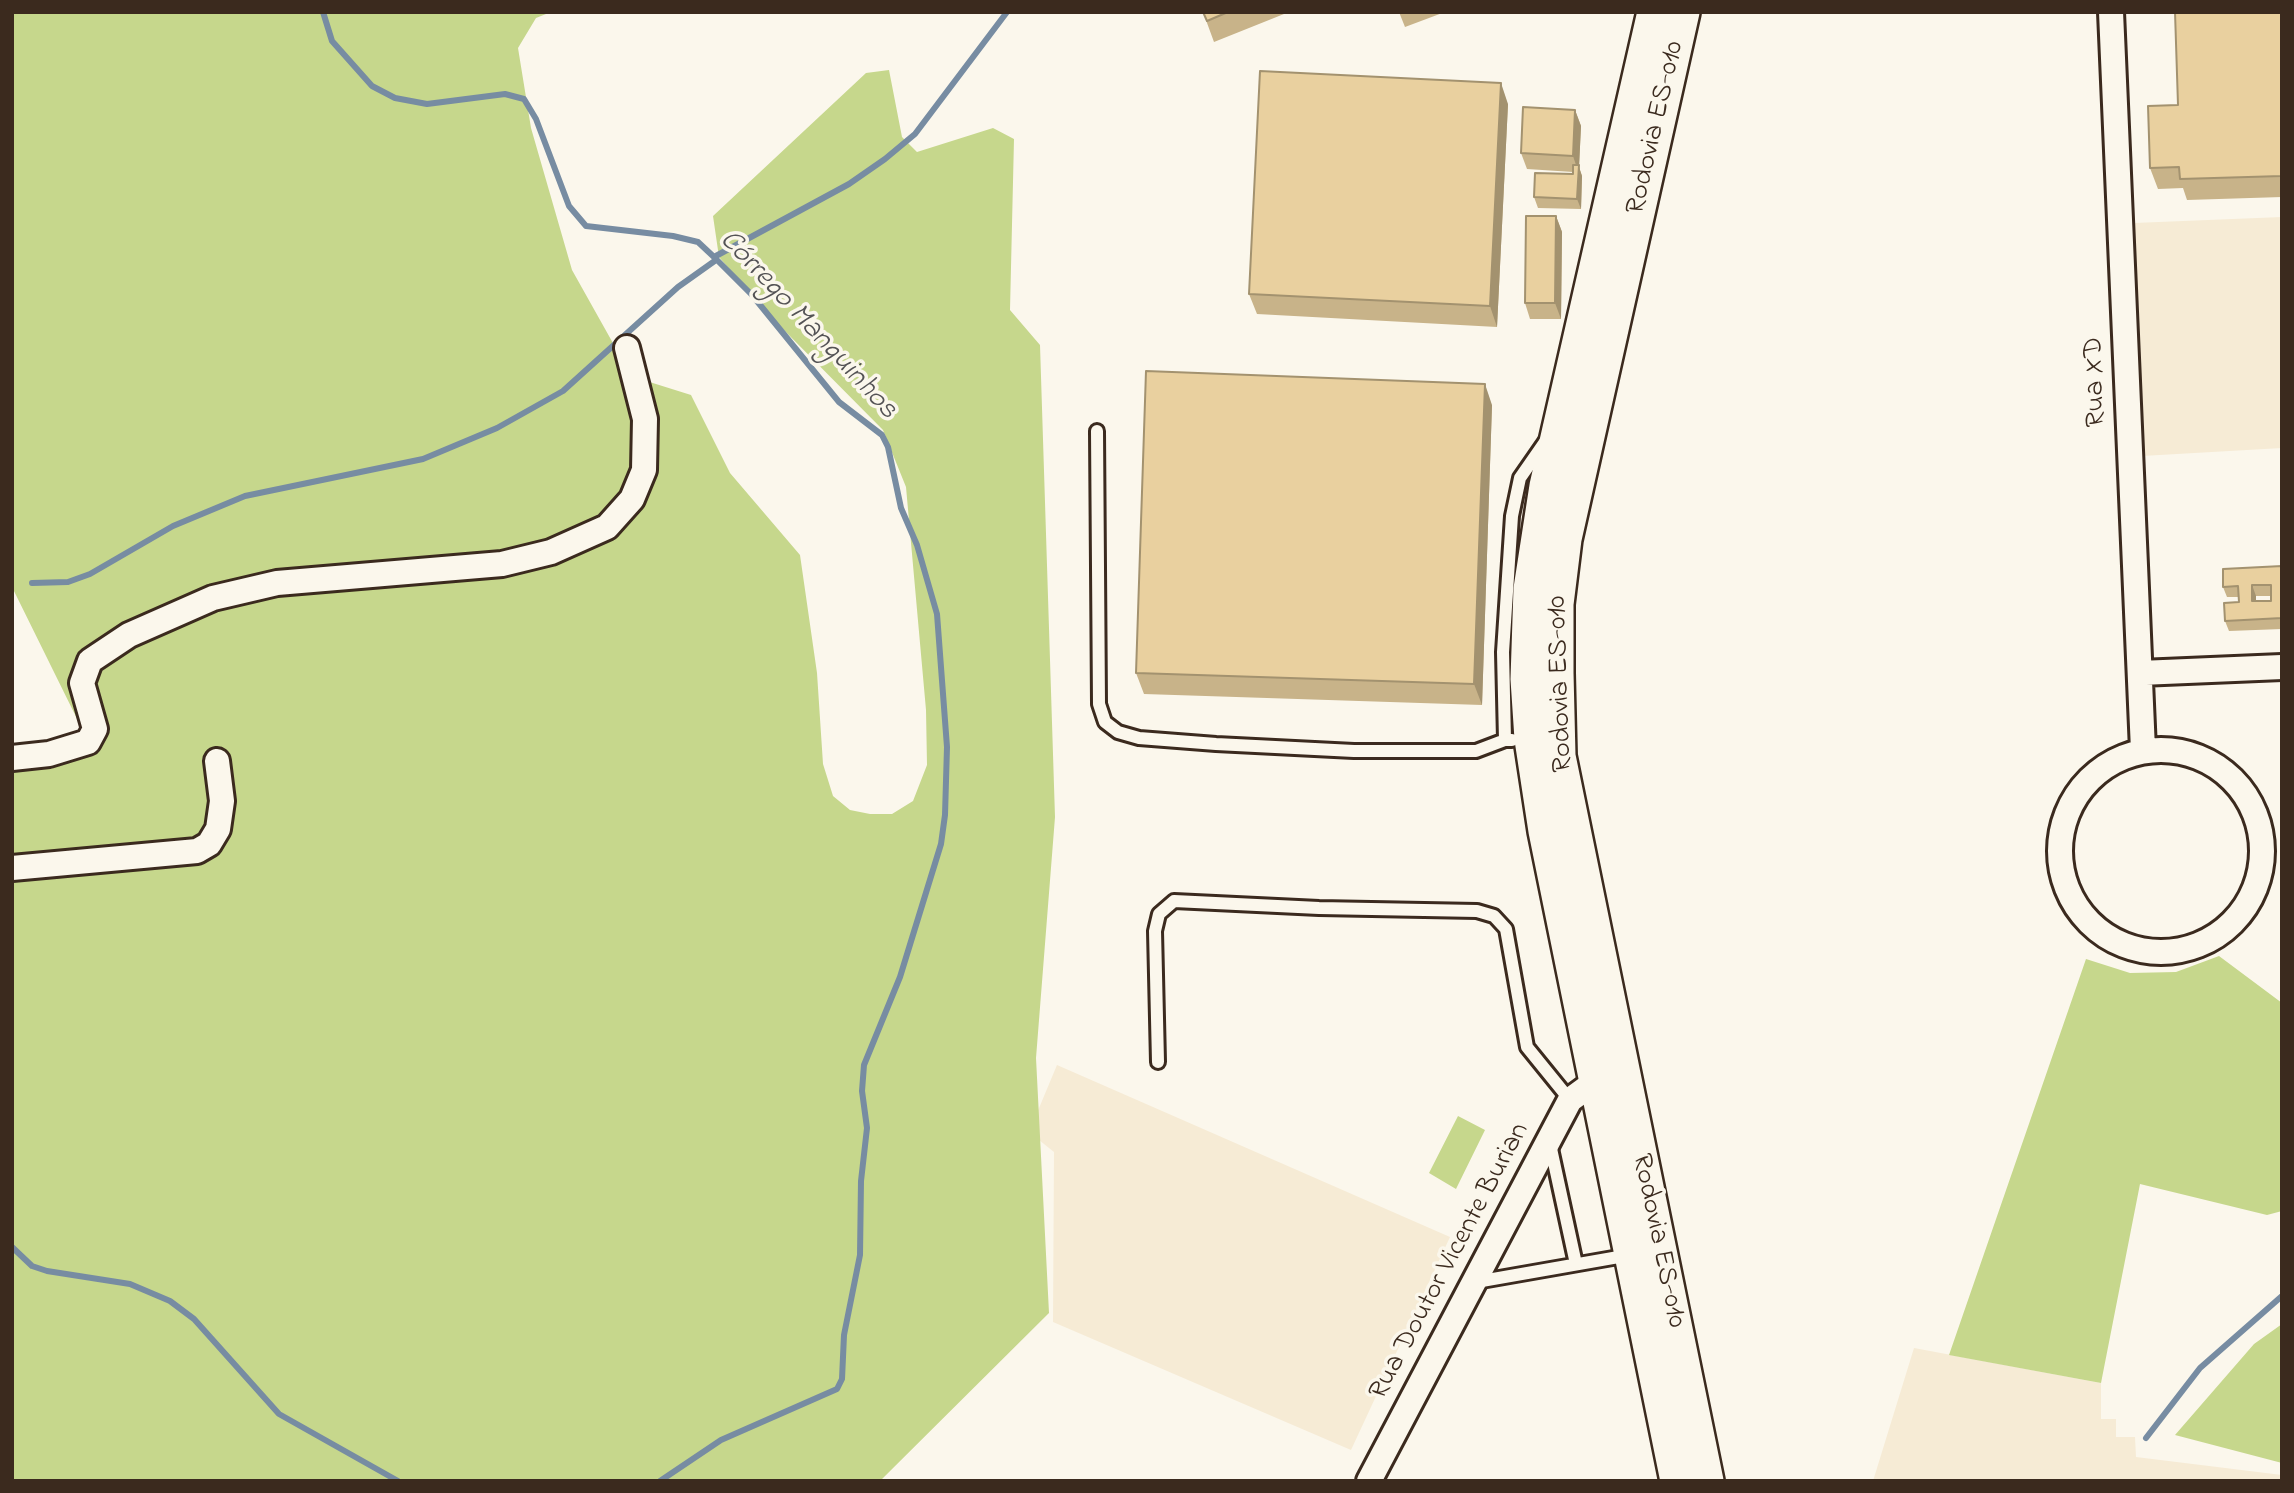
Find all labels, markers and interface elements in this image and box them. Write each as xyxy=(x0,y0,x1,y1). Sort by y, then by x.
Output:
street label: Rodovia ES-010 xyxy=(1621,38,1693,218)
water label: Córrego Manguinhos xyxy=(710,224,904,428)
street label: Rua XD xyxy=(2079,336,2115,428)
street label: Rodovia ES-010 xyxy=(1542,595,1582,773)
street label: Rua Doutor Vicente Burian xyxy=(1364,1118,1538,1406)
street label: Rodovia ES-010 xyxy=(1622,1151,1692,1331)

